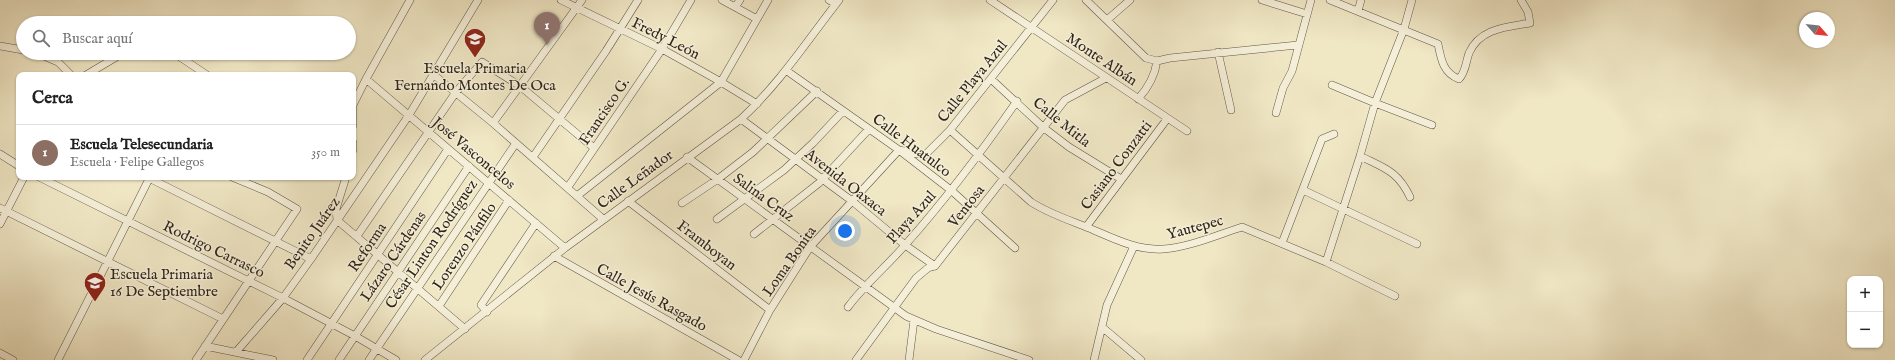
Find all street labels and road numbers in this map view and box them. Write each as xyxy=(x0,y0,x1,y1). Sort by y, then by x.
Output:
street label: Fredy León xyxy=(628,13,703,64)
street label: Monte Albán xyxy=(1062,29,1141,90)
street label: Calle Playa Azul xyxy=(933,36,1012,126)
street label: Francisco G. xyxy=(575,74,634,149)
street label: Calle Mitla xyxy=(1029,93,1095,152)
street label: Calle Huatulco xyxy=(868,110,955,181)
street label: José Vasconcelos xyxy=(427,112,519,194)
street label: Casiano Conzatti xyxy=(1077,117,1156,214)
street label: Avenida Oaxaca xyxy=(800,144,891,221)
street label: Calle Leñador xyxy=(594,145,677,213)
street label: Salina Cruz xyxy=(729,169,798,226)
street label: César Linton Rodríguez xyxy=(381,176,482,313)
street label: Ventosa xyxy=(943,181,989,232)
street label: Playa Azul xyxy=(883,186,941,248)
street label: Benito Juárez xyxy=(280,193,344,273)
street label: Lorenzo Pánfilo xyxy=(428,199,501,294)
street label: Lázaro Cárdenas xyxy=(356,208,431,305)
street label: Yautepec xyxy=(1165,211,1225,244)
street label: Framboyan xyxy=(673,216,740,275)
street label: Rodrigo Carrasco xyxy=(160,217,268,282)
street label: Reforma xyxy=(344,219,391,275)
street label: Loma Bonita xyxy=(758,222,821,300)
street label: Calle Jesús Rasgado xyxy=(593,259,710,336)

